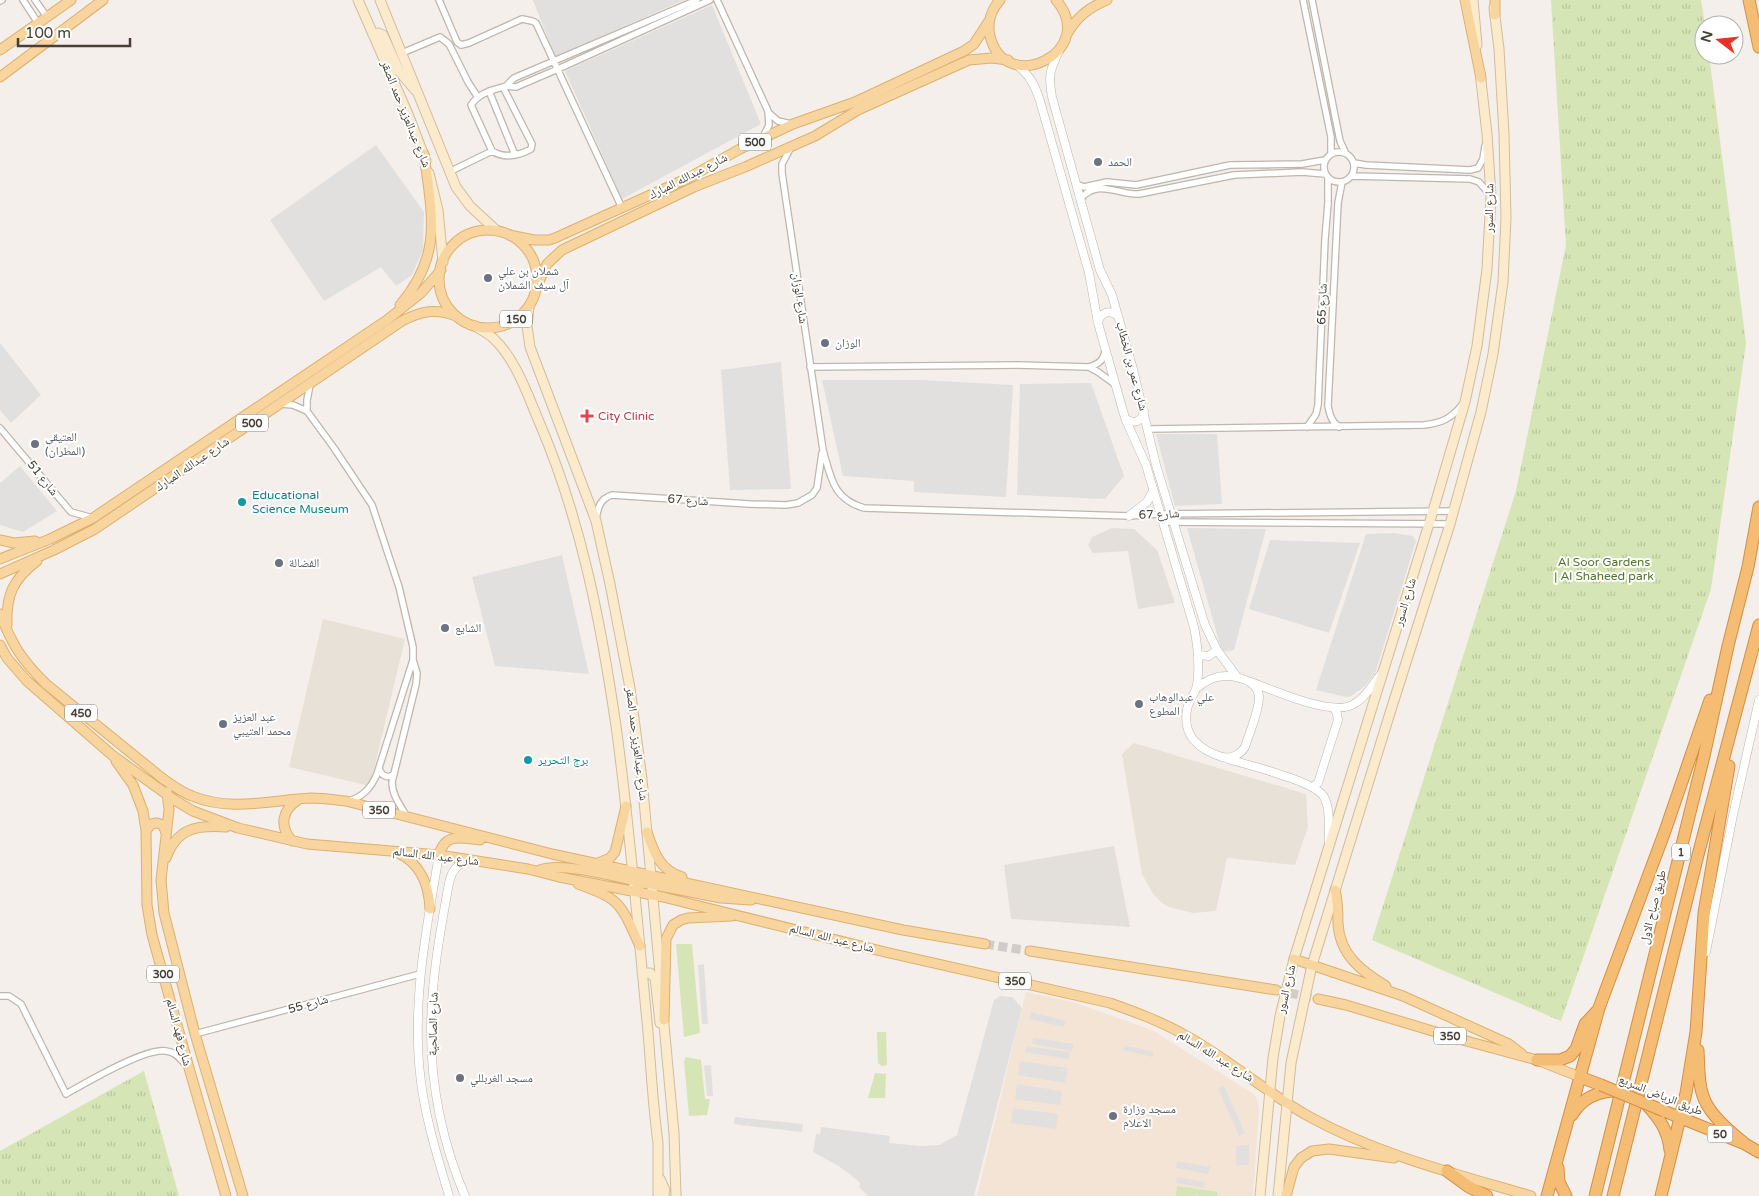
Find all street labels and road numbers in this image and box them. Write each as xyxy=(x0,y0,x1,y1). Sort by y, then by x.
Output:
street label: شارع عبدالعزيز حمد الصقر xyxy=(377,58,434,170)
road number: 500 xyxy=(739,134,771,150)
street label: شارع عبدالله المبارك xyxy=(646,150,730,203)
street label: شارع السور xyxy=(1482,183,1497,234)
street label: شارع الوزان xyxy=(788,272,811,325)
street label: شارع 65 xyxy=(1314,283,1331,325)
road number: 150 xyxy=(500,310,532,328)
street label: شارع عمر بن الخطاب xyxy=(1112,320,1151,412)
road number: 500 xyxy=(236,414,268,432)
street label: شارع عبدالله المبارك xyxy=(152,434,232,495)
street label: شارع 51 xyxy=(24,458,61,499)
street label: شارع 67 xyxy=(667,492,709,509)
street label: شارع 67 xyxy=(1138,506,1180,523)
street label: شارع السور xyxy=(1391,576,1420,629)
street label: شارع عبدالعزيز حمد الصقر xyxy=(622,686,651,802)
road number: 450 xyxy=(65,704,97,721)
road number: 350 xyxy=(363,802,395,818)
street label: شارع عبد الله السالم xyxy=(392,844,480,869)
road number: 1 xyxy=(1672,844,1690,860)
street label: طريق صباح الاول xyxy=(1637,868,1669,946)
street label: شارع عبد الله السالم xyxy=(788,921,876,956)
street label: شارع السور xyxy=(1273,963,1299,1016)
road number: 300 xyxy=(147,966,179,982)
road number: 350 xyxy=(999,972,1031,989)
street label: شارع 55 xyxy=(286,992,330,1017)
street label: شارع الصالحية xyxy=(425,992,442,1056)
street label: شارع فهد السالم xyxy=(162,997,195,1068)
street label: شارع عبد الله السالم xyxy=(1175,1027,1256,1086)
road number: 350 xyxy=(1434,1028,1466,1044)
street label: طريق الرياض السريع xyxy=(1617,1072,1705,1118)
road number: 50 xyxy=(1708,1126,1732,1142)

